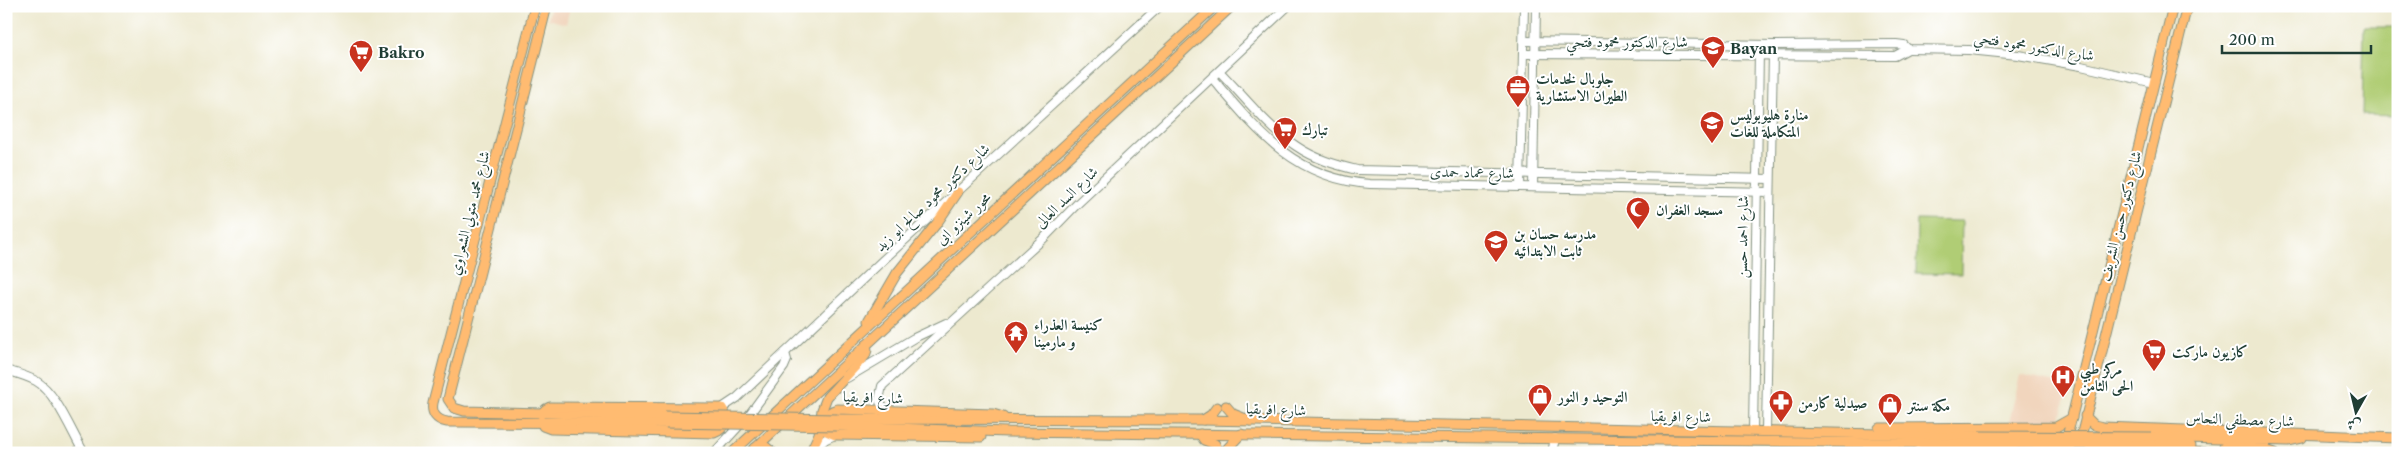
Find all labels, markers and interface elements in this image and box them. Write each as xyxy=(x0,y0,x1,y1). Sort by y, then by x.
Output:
scale bar xyxy=(2222,22,2370,54)
street label: شارع الدكتور محمود فتحي xyxy=(1972,27,2095,70)
text: 200 m xyxy=(2229,30,2275,49)
street label: شارع الدكتور محمود فتحي xyxy=(1566,32,1688,56)
school or university icon: Bayan xyxy=(1700,35,1726,69)
supermarket icon: Bakro xyxy=(348,39,374,73)
place label: Bayan xyxy=(1730,39,1778,58)
place label: Bakro xyxy=(378,43,424,62)
place label: جلوبال لخدمات الطيران الاستشارية xyxy=(1536,69,1627,105)
office icon: جلوبال لخدمات الطيران الاستشارية xyxy=(1505,74,1531,108)
place label: منارة هليوبوليس المتكاملة للغات xyxy=(1730,105,1809,141)
school or university icon: منارة هليوبوليس المتكاملة للغات xyxy=(1699,110,1725,144)
supermarket icon: تبارك xyxy=(1272,116,1298,150)
place label: تبارك xyxy=(1302,120,1329,139)
street label: شارع دكتور محمود صالح ابو زيد xyxy=(871,139,997,259)
street label: شارع محمد متولي الشعراوي xyxy=(444,149,497,278)
street label: شارع دكتور حسن الشريف xyxy=(2095,149,2149,284)
street label: شارع السد العالى xyxy=(1030,162,1105,235)
street label: شارع عماد حمدى xyxy=(1430,162,1514,186)
street label: محور شينزو ابى xyxy=(931,188,996,250)
street label: شارع احمد حسن xyxy=(1732,195,1756,279)
mosque icon: مسجد الغفران xyxy=(1625,196,1651,230)
place label: مسجد الغفران xyxy=(1656,200,1723,220)
place label: مدرسه حسان بن ثابت الابتدائيه xyxy=(1514,224,1596,260)
school or university icon: مدرسه حسان بن ثابت الابتدائيه xyxy=(1483,229,1509,263)
place label: كنيسة العذراء و مارمينا xyxy=(1034,315,1103,351)
temple icon: كنيسة العذراء و مارمينا xyxy=(1003,320,1029,354)
supermarket icon: كازيون ماركت xyxy=(2141,338,2167,372)
place label: كازيون ماركت xyxy=(2172,342,2248,361)
place label: مركز طبي الحى الثامن xyxy=(2080,359,2133,397)
hospital icon: مركز طبي الحى الثامن xyxy=(2050,364,2076,398)
shop icon: التوحيد و النور xyxy=(1527,383,1553,417)
street label: شارع افريقيا xyxy=(842,386,903,412)
north arrow xyxy=(2332,386,2382,436)
place label: التوحيد و النور xyxy=(1556,387,1627,406)
pharmacy icon: صيدلية كارمن xyxy=(1768,389,1794,423)
shop icon: مكة سنتر xyxy=(1877,392,1903,426)
place label: صيدلية كارمن xyxy=(1798,393,1868,414)
place label: مكة سنتر xyxy=(1906,396,1950,415)
street label: شارع افريقيا xyxy=(1245,398,1306,424)
street label: شارع افريقيا xyxy=(1651,406,1711,430)
street label: شارع مصطفي النحاس xyxy=(2185,408,2294,435)
text: ش xyxy=(2346,415,2362,435)

